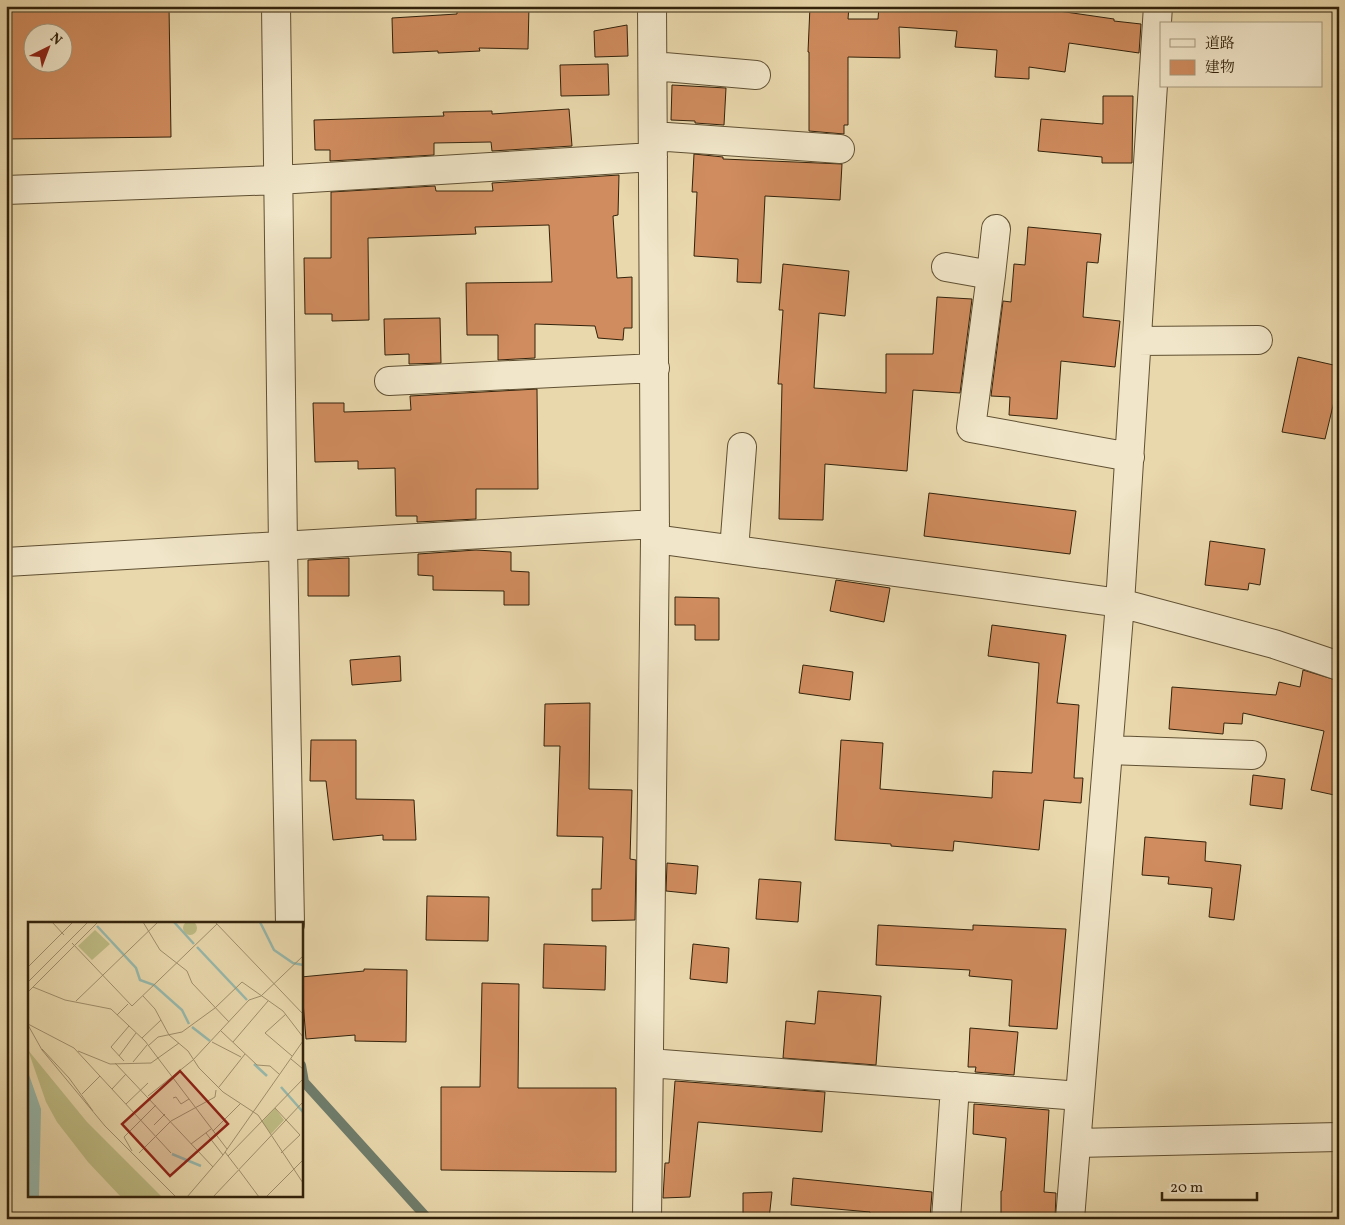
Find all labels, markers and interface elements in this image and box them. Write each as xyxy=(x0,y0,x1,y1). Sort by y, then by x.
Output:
north arrow xyxy=(22,22,72,72)
legend xyxy=(1160,22,1322,88)
text: N xyxy=(46,29,66,50)
text: 道路 xyxy=(1205,34,1235,55)
text: 建物 xyxy=(1205,58,1235,79)
inset map xyxy=(28,922,302,1198)
scale bar xyxy=(1162,1170,1258,1202)
text: 20 m xyxy=(1170,1178,1203,1199)

